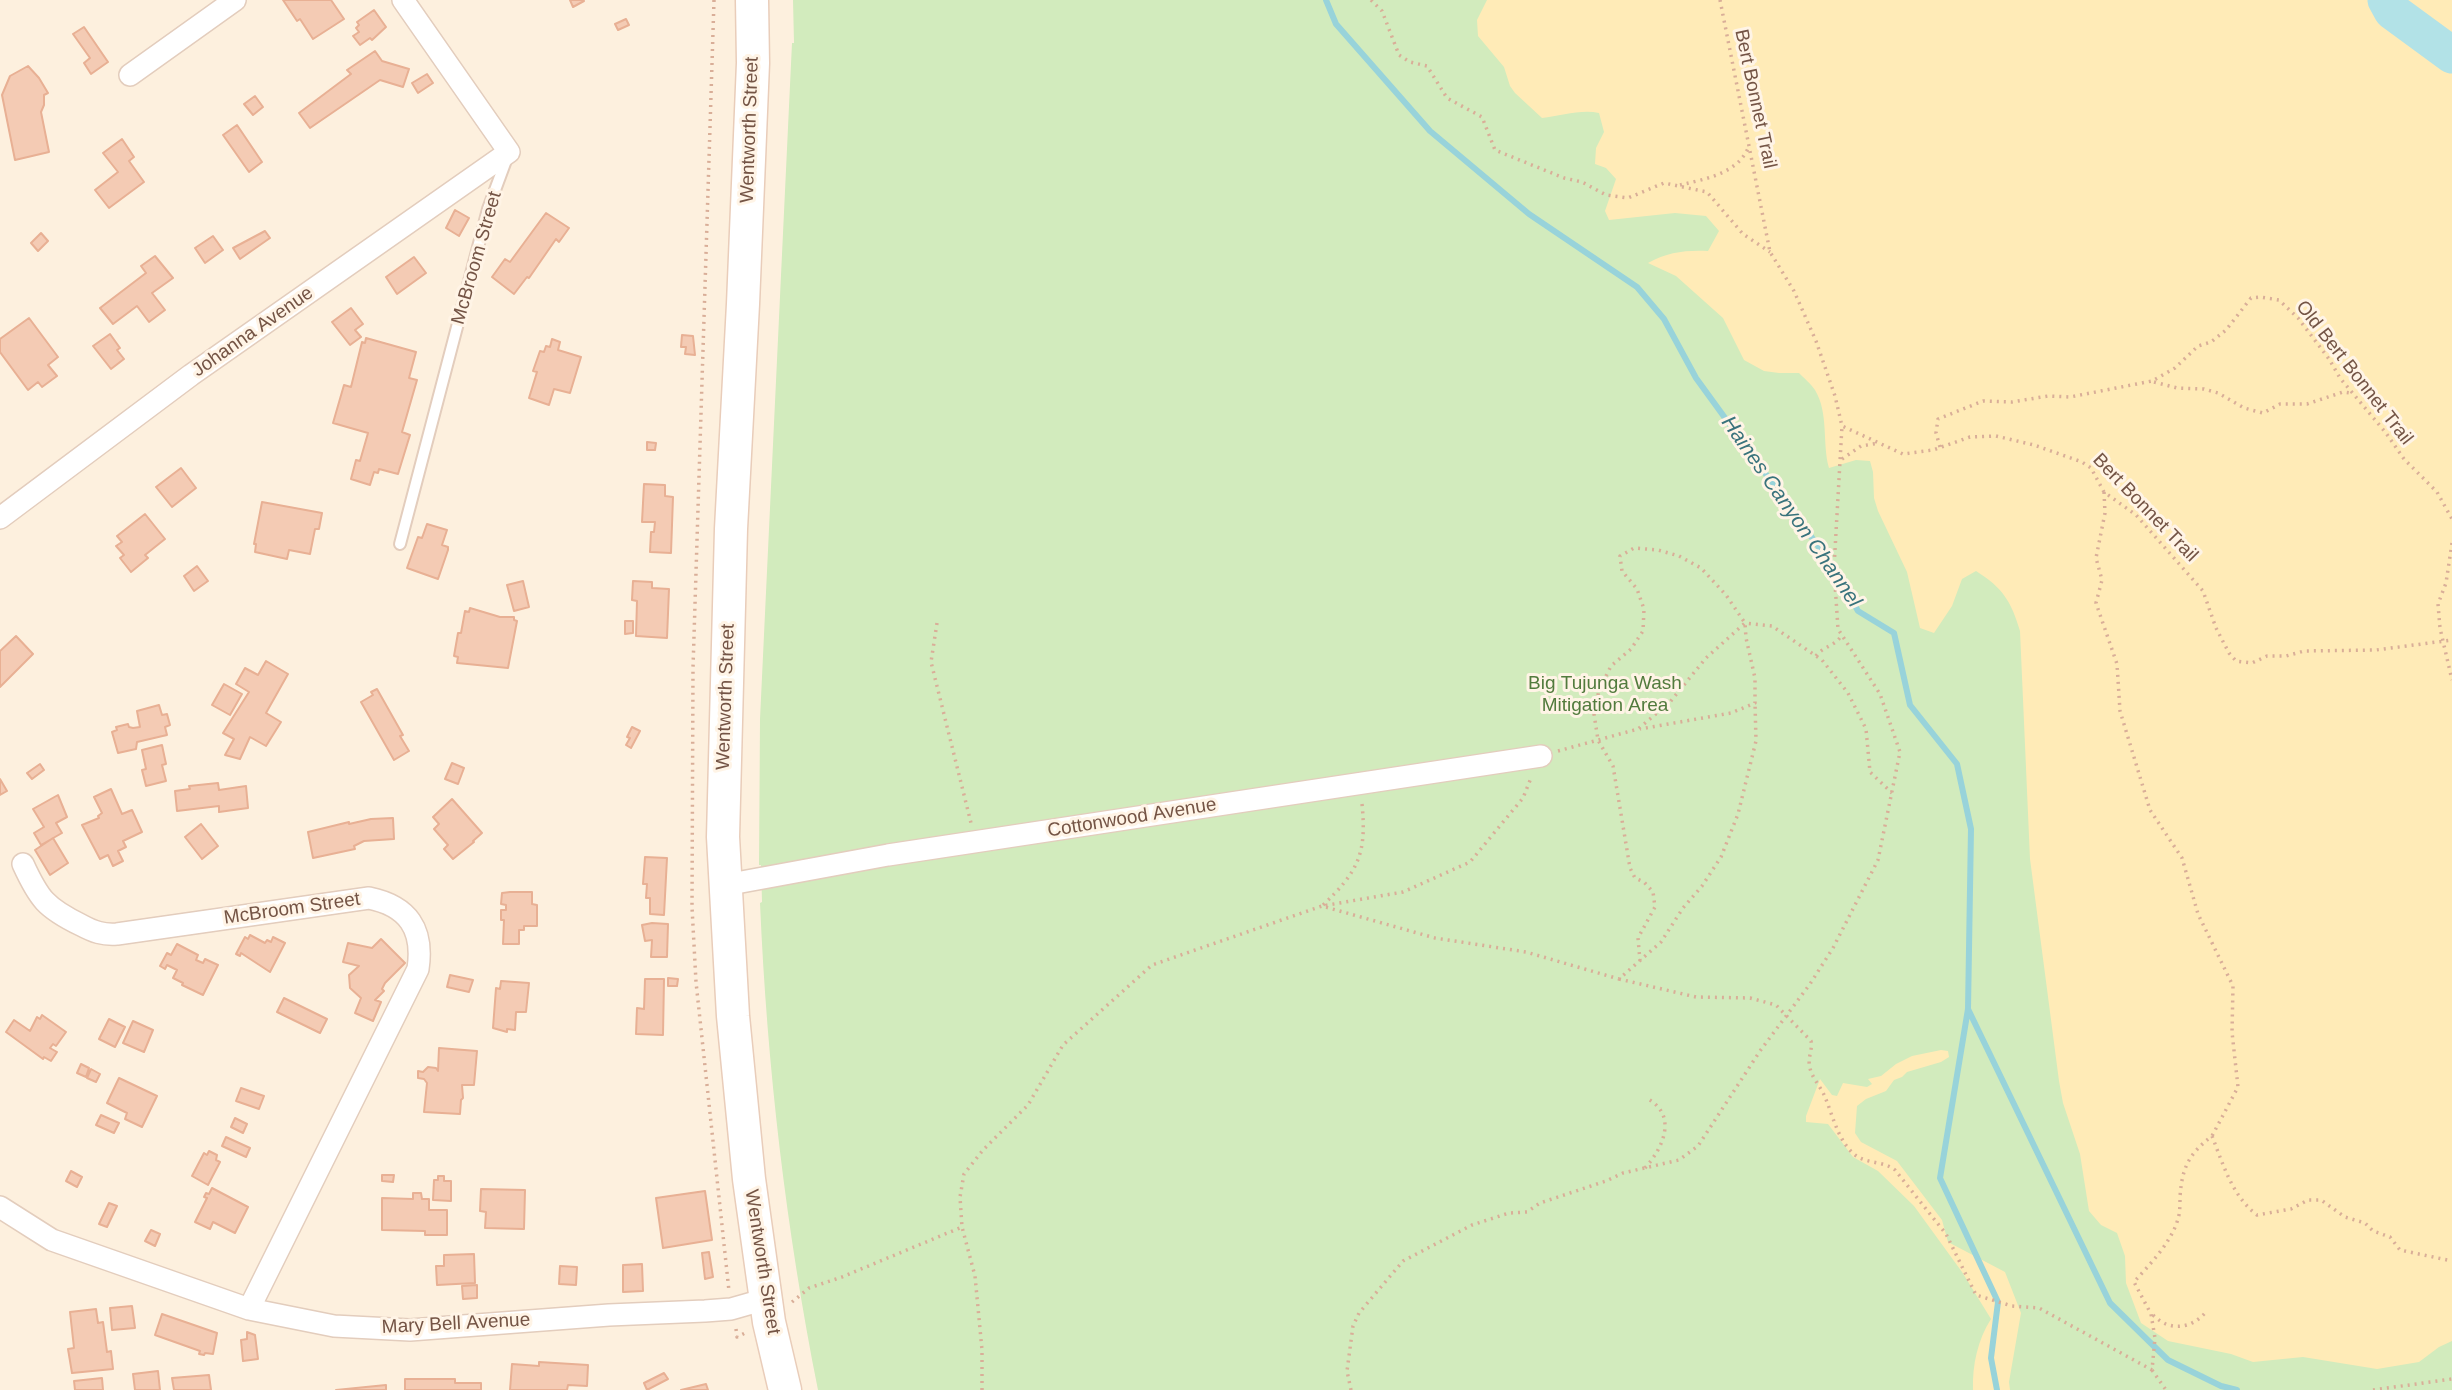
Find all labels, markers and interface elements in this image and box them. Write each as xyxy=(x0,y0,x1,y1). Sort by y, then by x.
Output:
street label: Bert Bonnet Trail xyxy=(1729,27,1781,171)
street label: Wentworth Street xyxy=(736,56,764,204)
street label: McBroom Street xyxy=(447,189,507,327)
street label: Johanna Avenue xyxy=(188,282,318,382)
street label: Old Bert Bonnet Trail xyxy=(2291,296,2417,450)
water label: Haines Canyon Channel xyxy=(1715,412,1867,612)
street label: Bert Bonnet Trail xyxy=(2088,449,2202,567)
street label: Wentworth Street xyxy=(712,623,740,771)
park label: Big Tujunga Wash Mitigation Area xyxy=(1528,673,1682,717)
street label: Cottonwood Avenue xyxy=(1046,793,1218,843)
street label: McBroom Street xyxy=(222,888,362,930)
street label: Wentworth Street xyxy=(739,1188,785,1336)
street label: Mary Bell Avenue xyxy=(381,1309,531,1339)

